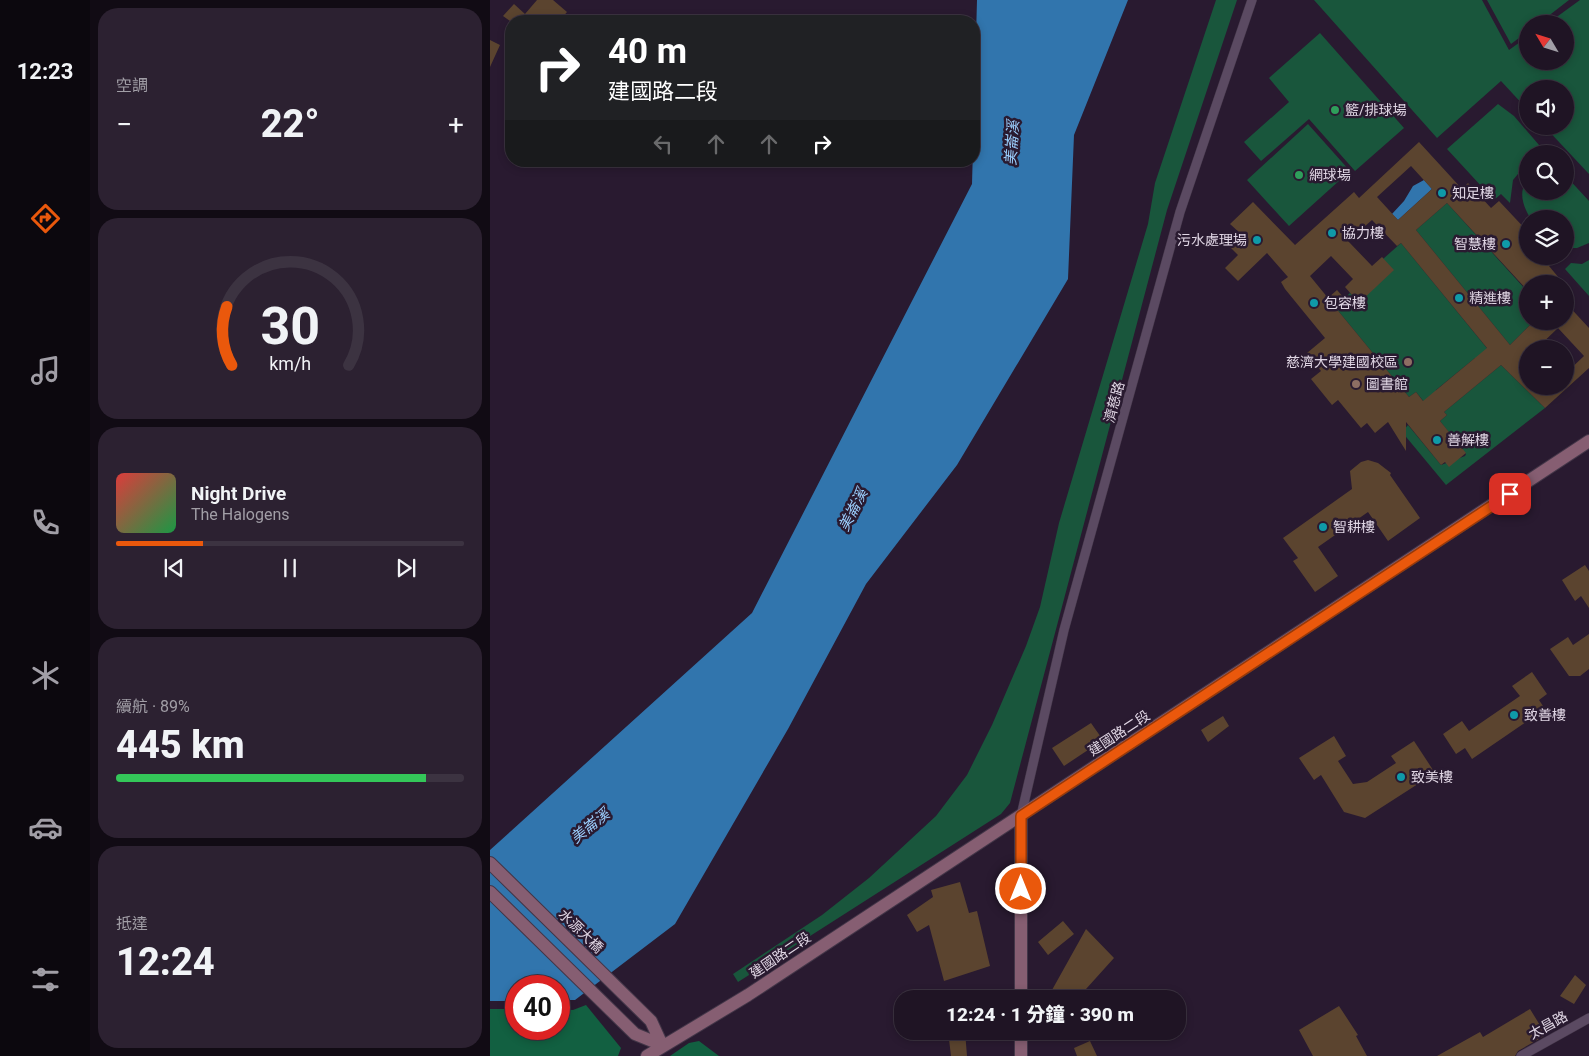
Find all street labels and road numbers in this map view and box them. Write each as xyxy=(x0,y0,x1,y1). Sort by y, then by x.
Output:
street label: 濟慈路 xyxy=(1101,380,1127,424)
street label: 建國路二段 xyxy=(1085,707,1153,759)
street label: 水源大橋 xyxy=(555,906,607,956)
street label: 建國路二段 xyxy=(747,929,813,981)
street label: 太昌路 xyxy=(1526,1008,1570,1042)

